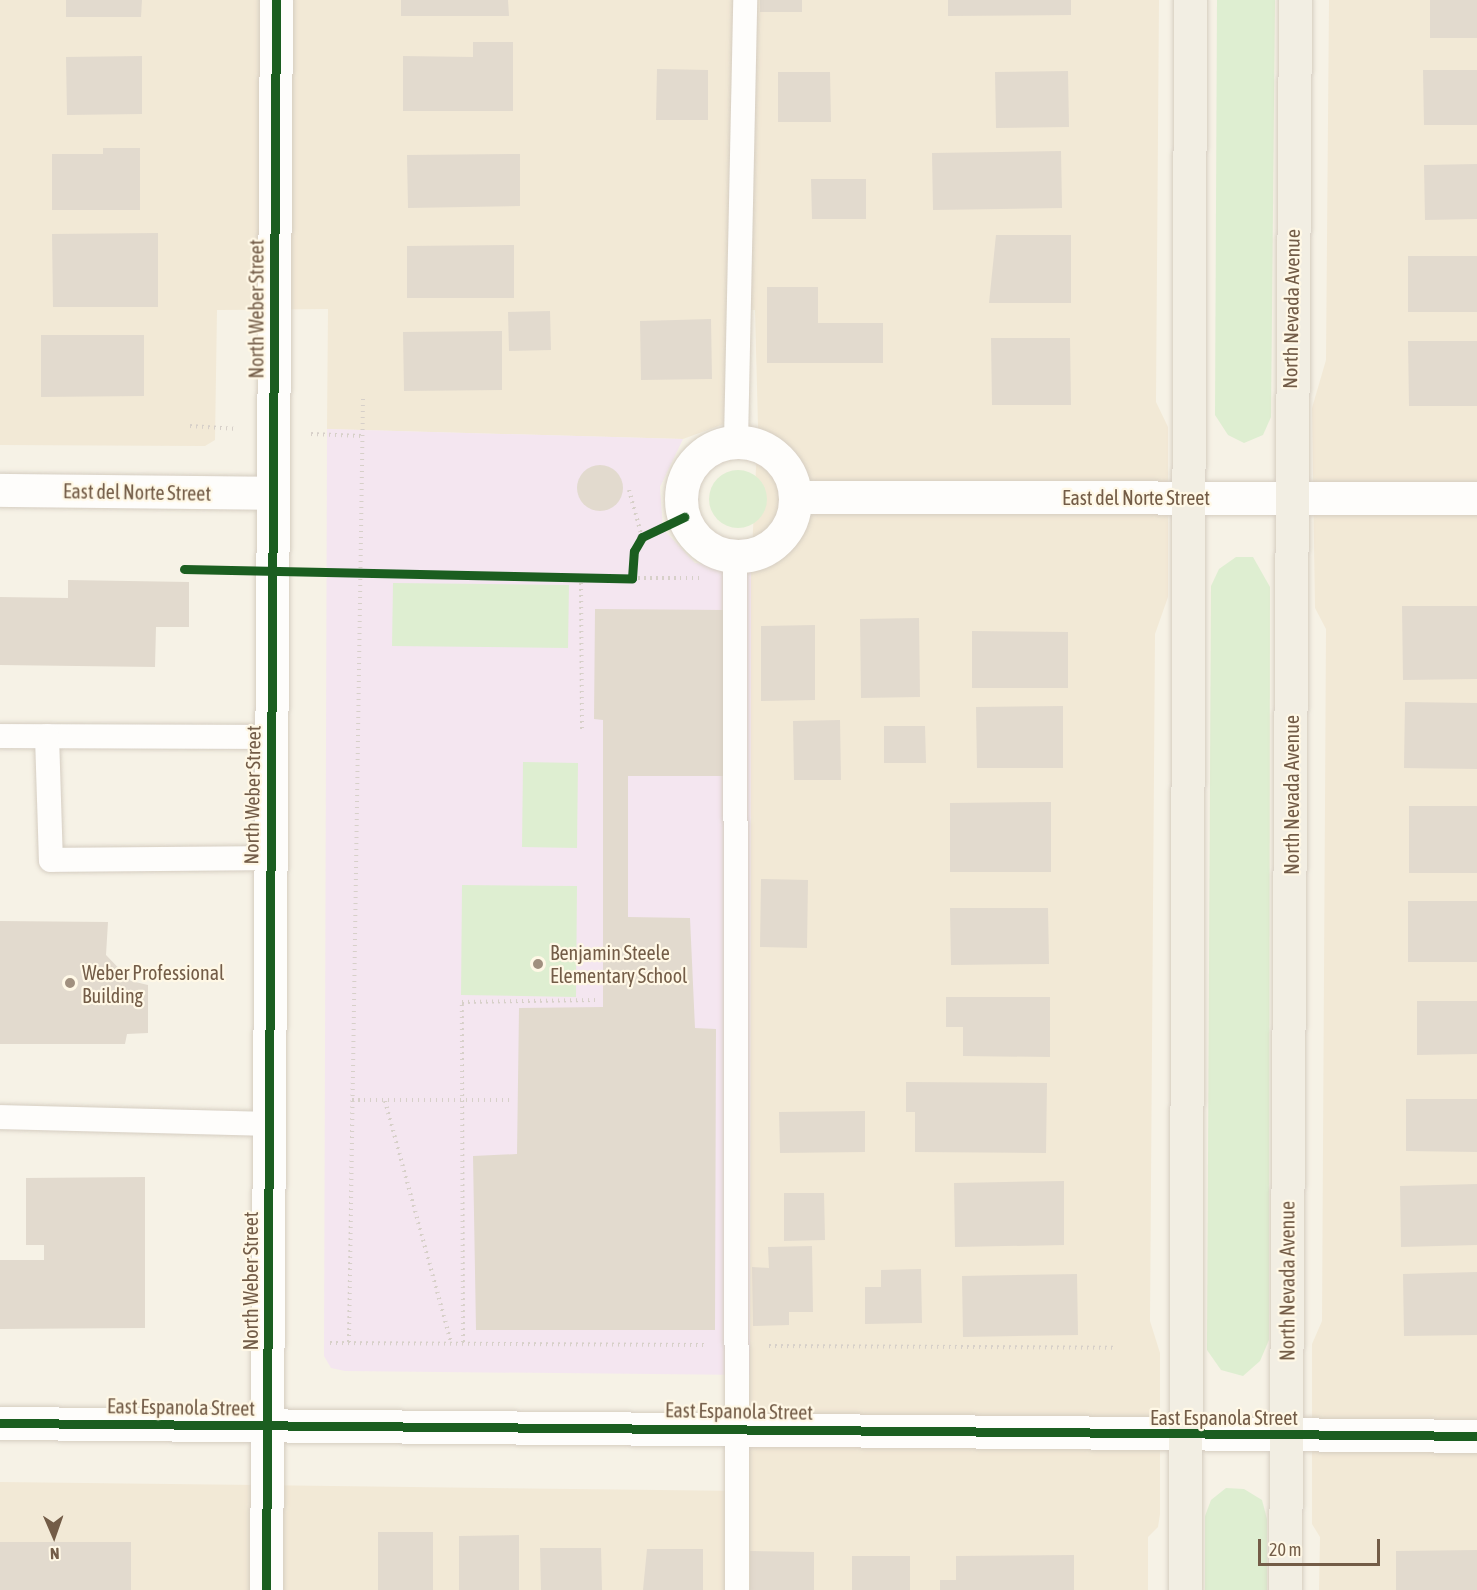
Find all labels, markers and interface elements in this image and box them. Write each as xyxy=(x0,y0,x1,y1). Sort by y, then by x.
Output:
street label: North Nevada Avenue xyxy=(1278,229,1304,389)
street label: North Weber Street xyxy=(244,239,268,379)
street label: East del Norte Street xyxy=(63,479,211,505)
street label: East del Norte Street xyxy=(1062,485,1210,509)
street label: North Nevada Avenue xyxy=(1279,715,1303,875)
street label: North Weber Street xyxy=(239,725,265,865)
place label: Benjamin Steele Elementary School xyxy=(550,940,687,987)
marker: Benjamin Steele Elementary School xyxy=(531,957,545,971)
place label: Weber Professional Building xyxy=(82,960,224,1007)
marker: Weber Professional Building xyxy=(63,976,77,990)
street label: North Nevada Avenue xyxy=(1275,1201,1299,1361)
street label: North Weber Street xyxy=(238,1211,262,1351)
street label: East Espanola Street xyxy=(107,1394,255,1420)
street label: East Espanola Street xyxy=(665,1398,813,1424)
street label: East Espanola Street xyxy=(1150,1405,1298,1429)
north arrow xyxy=(24,1506,84,1566)
scale bar xyxy=(1261,1527,1382,1565)
text: 20 m xyxy=(1269,1539,1301,1560)
text: N xyxy=(50,1545,60,1563)

